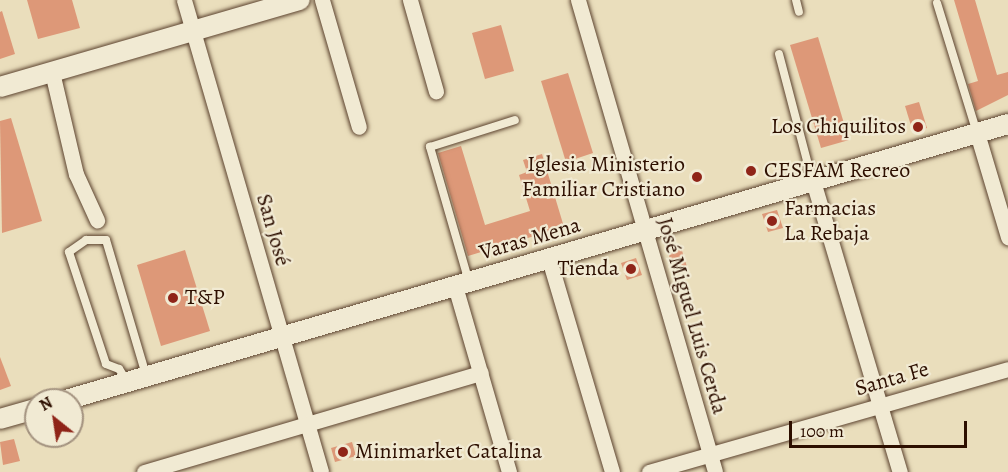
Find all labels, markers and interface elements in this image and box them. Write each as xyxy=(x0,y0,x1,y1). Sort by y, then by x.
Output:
place label: Los Chiquilitos xyxy=(771,114,906,140)
marker: Los Chiquilitos xyxy=(911,120,925,134)
place label: Iglesia Ministerio Familiar Cristiano xyxy=(522,151,685,202)
place label: CESFAM Recreo xyxy=(764,158,910,184)
marker: CESFAM Recreo xyxy=(742,162,760,180)
marker: Iglesia Ministerio Familiar Cristiano xyxy=(690,170,704,184)
street label: San José xyxy=(250,191,296,269)
place label: Farmacias La Rebaja xyxy=(784,195,876,246)
street label: Varas Mena xyxy=(476,212,584,266)
marker: Farmacias La Rebaja xyxy=(765,214,779,228)
street label: José Miguel Luis Cerda xyxy=(651,215,733,417)
place label: Tienda xyxy=(557,256,619,282)
marker: Tienda xyxy=(624,262,638,276)
place label: T&P xyxy=(185,285,225,311)
marker: T&P xyxy=(166,291,180,305)
street label: Santa Fe xyxy=(852,356,932,402)
north arrow xyxy=(24,388,84,448)
text: N xyxy=(35,392,57,417)
scale bar xyxy=(792,409,970,447)
text: 100 m xyxy=(800,419,844,443)
place label: Minimarket Catalina xyxy=(355,439,542,465)
marker: Minimarket Catalina xyxy=(336,445,350,459)

